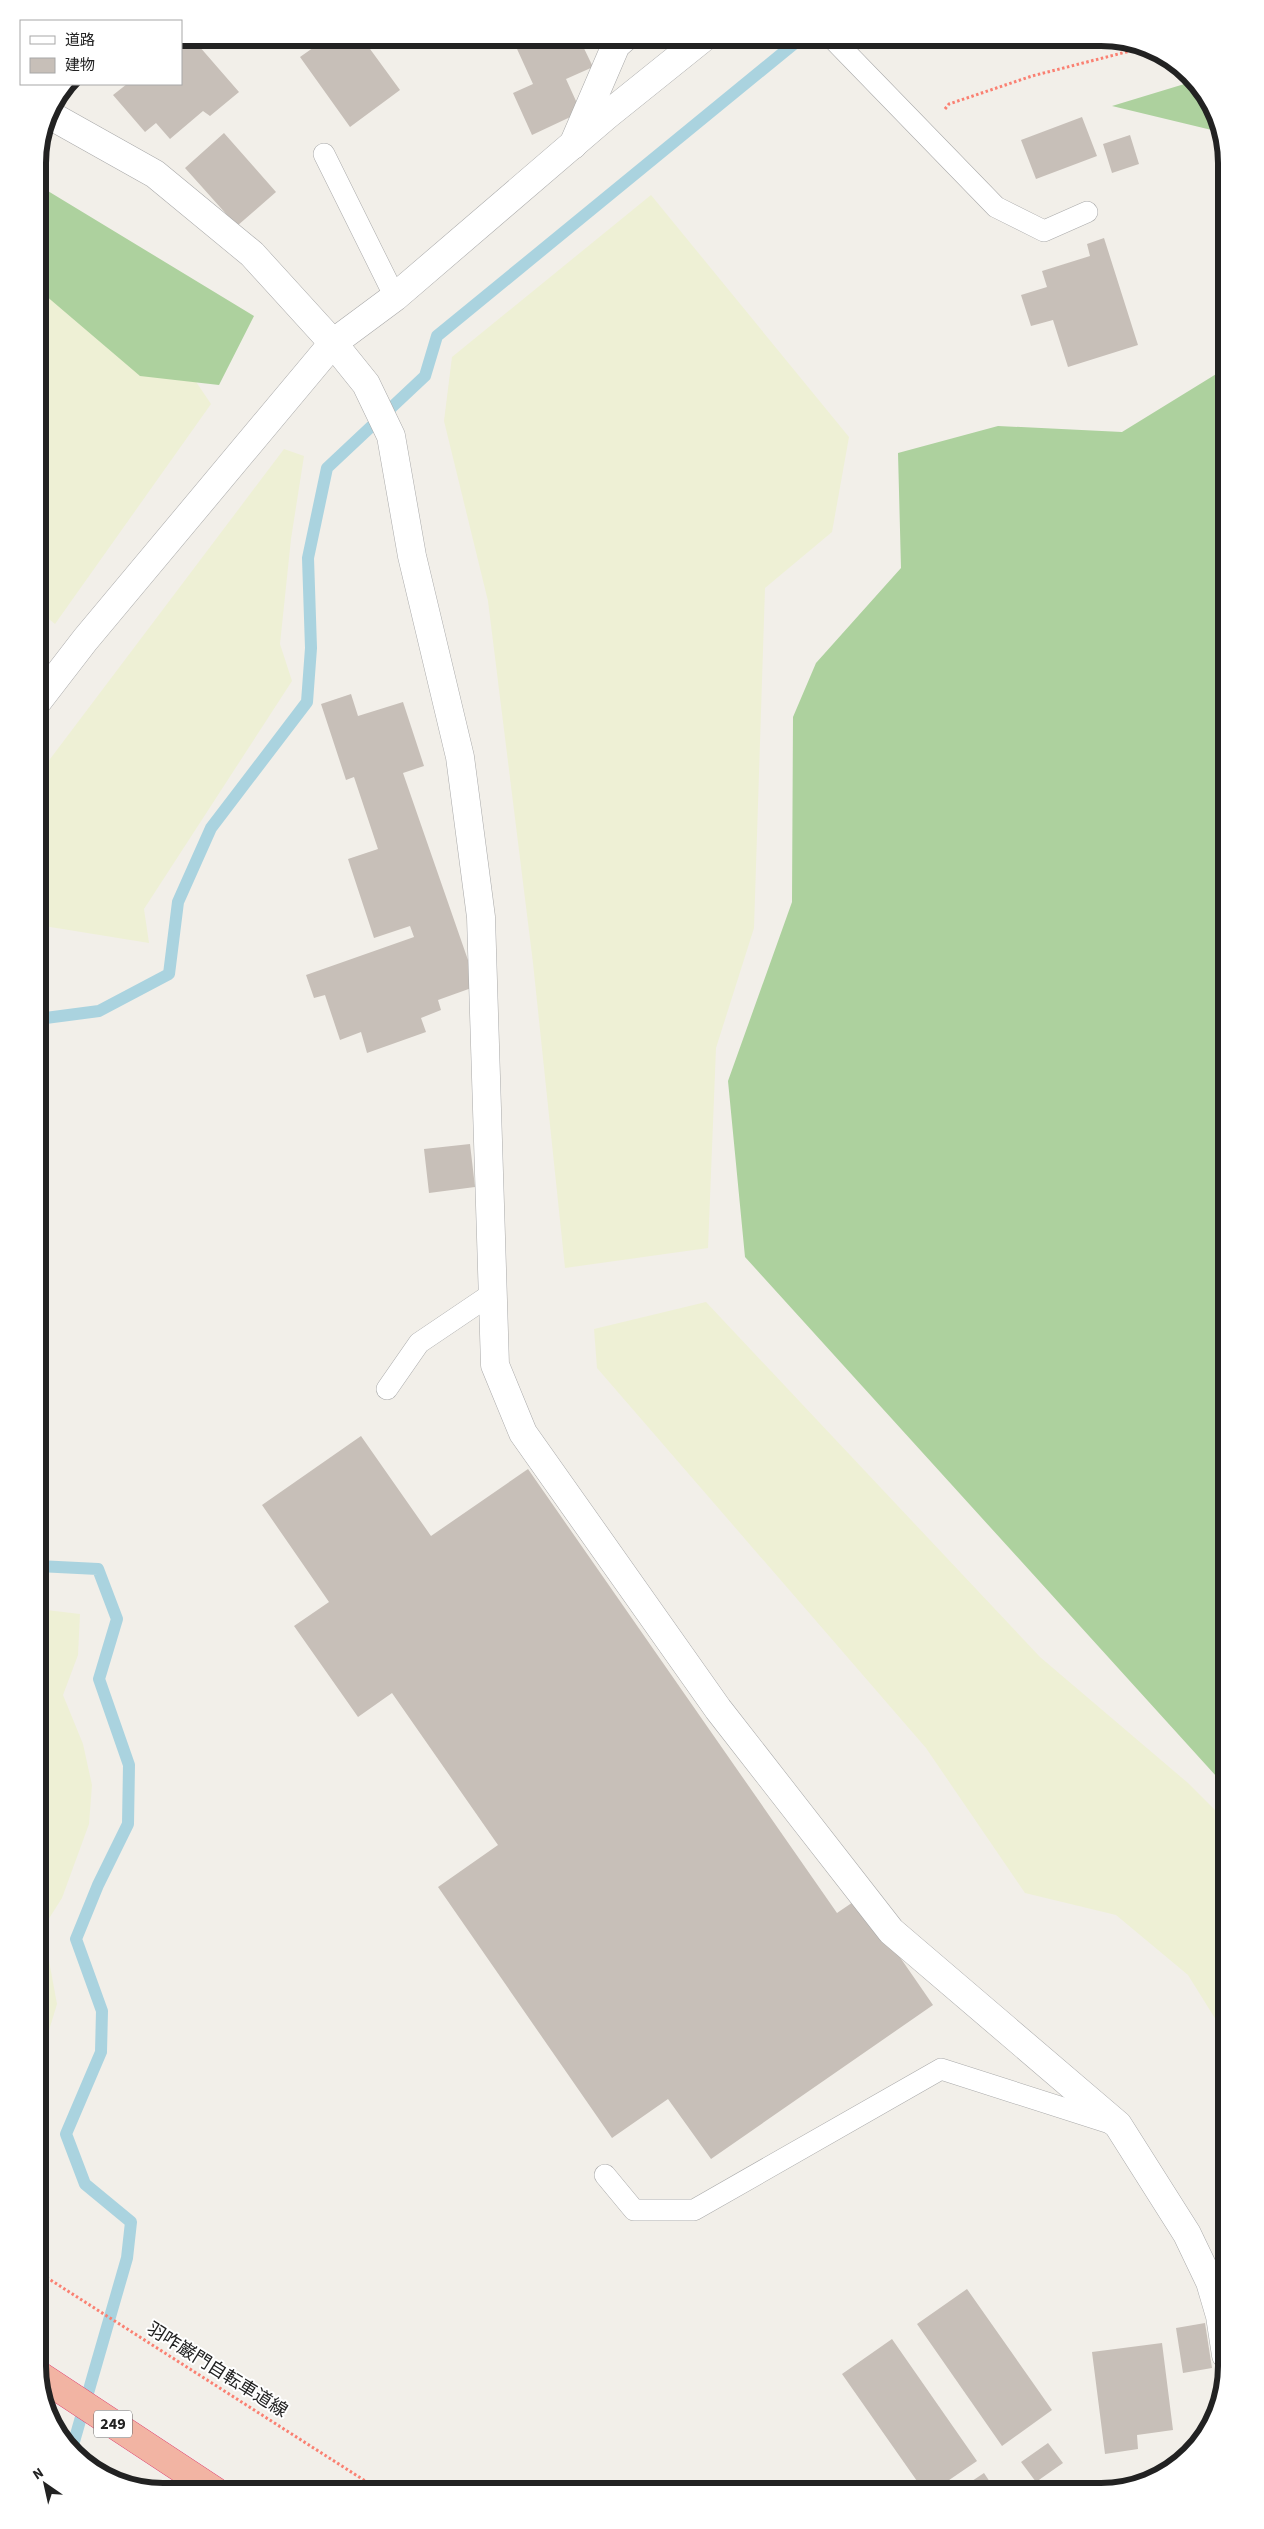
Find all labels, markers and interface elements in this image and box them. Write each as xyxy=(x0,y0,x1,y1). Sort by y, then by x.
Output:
legend xyxy=(20,20,182,85)
text: 道路 xyxy=(65,30,95,51)
text: 建物 xyxy=(65,55,95,76)
street label: 羽咋巌門自転車道線 xyxy=(142,2316,292,2424)
road number: 249 xyxy=(94,2410,132,2438)
north arrow xyxy=(20,2459,70,2509)
text: N xyxy=(29,2463,48,2485)

